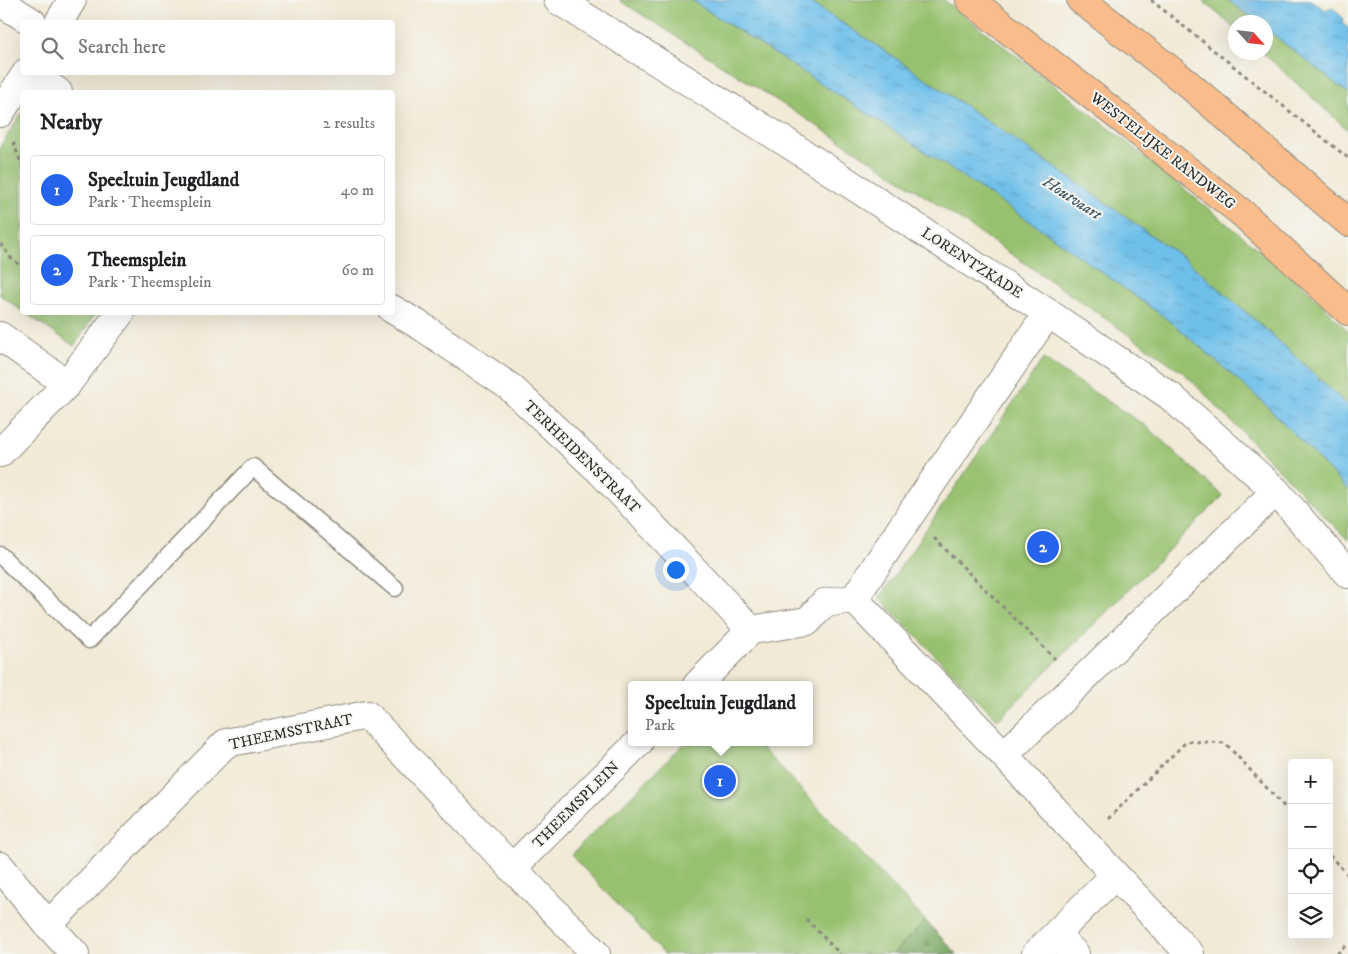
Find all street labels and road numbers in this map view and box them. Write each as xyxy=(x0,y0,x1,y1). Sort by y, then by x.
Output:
street label: WESTELIJKE RANDWEG xyxy=(1086,88,1240,214)
street label: LORENTZKADE xyxy=(918,223,1027,303)
street label: TERHEIDENSTRAAT xyxy=(520,397,645,518)
street label: THEEMSSTRAAT xyxy=(227,709,355,754)
street label: THEEMSPLEIN xyxy=(528,757,624,853)

